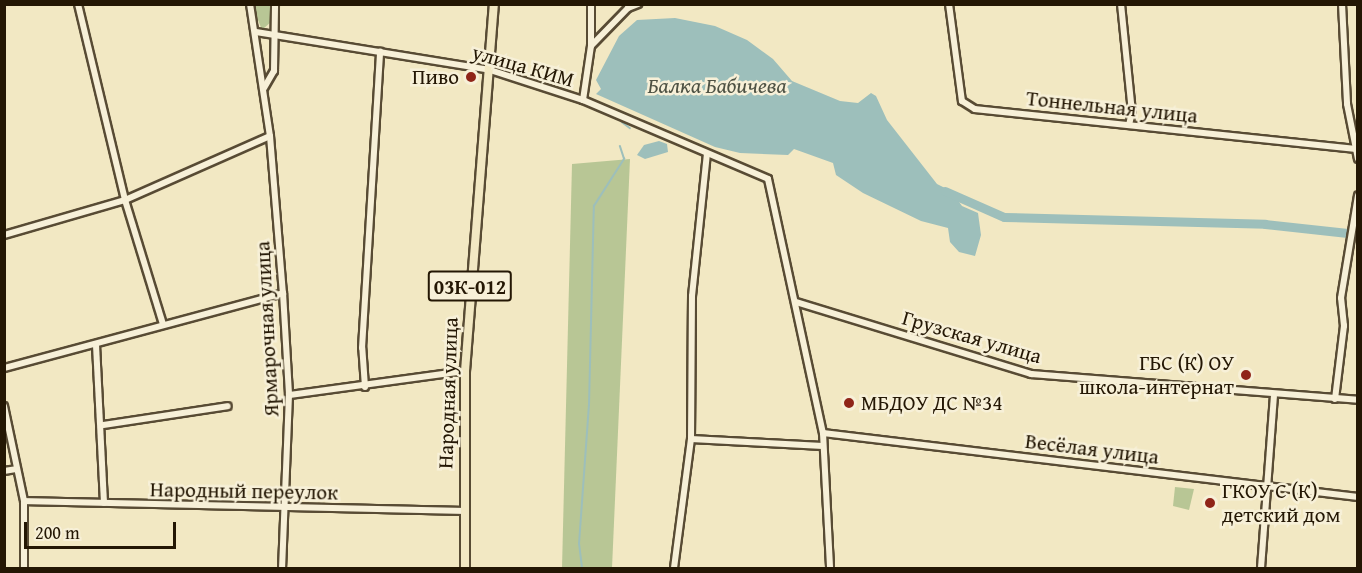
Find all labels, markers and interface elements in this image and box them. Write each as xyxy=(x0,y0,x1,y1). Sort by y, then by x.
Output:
street label: улица КИМ xyxy=(469,39,577,93)
place label: Пиво xyxy=(412,64,459,90)
marker: Пиво xyxy=(464,70,478,84)
water label: Балка Бабичева xyxy=(647,73,787,99)
street label: Тоннельная улица xyxy=(1025,85,1199,129)
street label: Ярмарочная улица xyxy=(250,240,284,418)
road number: 03К-012 xyxy=(426,269,514,303)
street label: Грузская улица xyxy=(900,305,1044,369)
street label: Народная улица xyxy=(433,317,463,469)
place label: ГБС (К) ОУ школа-интернат xyxy=(1079,350,1234,400)
marker: ГБС (К) ОУ школа-интернат xyxy=(1239,368,1253,382)
place label: МБДОУ ДС №34 xyxy=(861,390,1002,416)
marker: МБДОУ ДС №34 xyxy=(842,396,856,410)
street label: Весёлая улица xyxy=(1024,428,1160,470)
street label: Народный переулок xyxy=(150,477,338,505)
place label: ГКОУ С (К) детский дом xyxy=(1222,478,1340,528)
marker: ГКОУ С (К) детский дом xyxy=(1203,496,1217,510)
scale bar xyxy=(27,510,178,548)
text: 200 m xyxy=(35,519,80,546)

